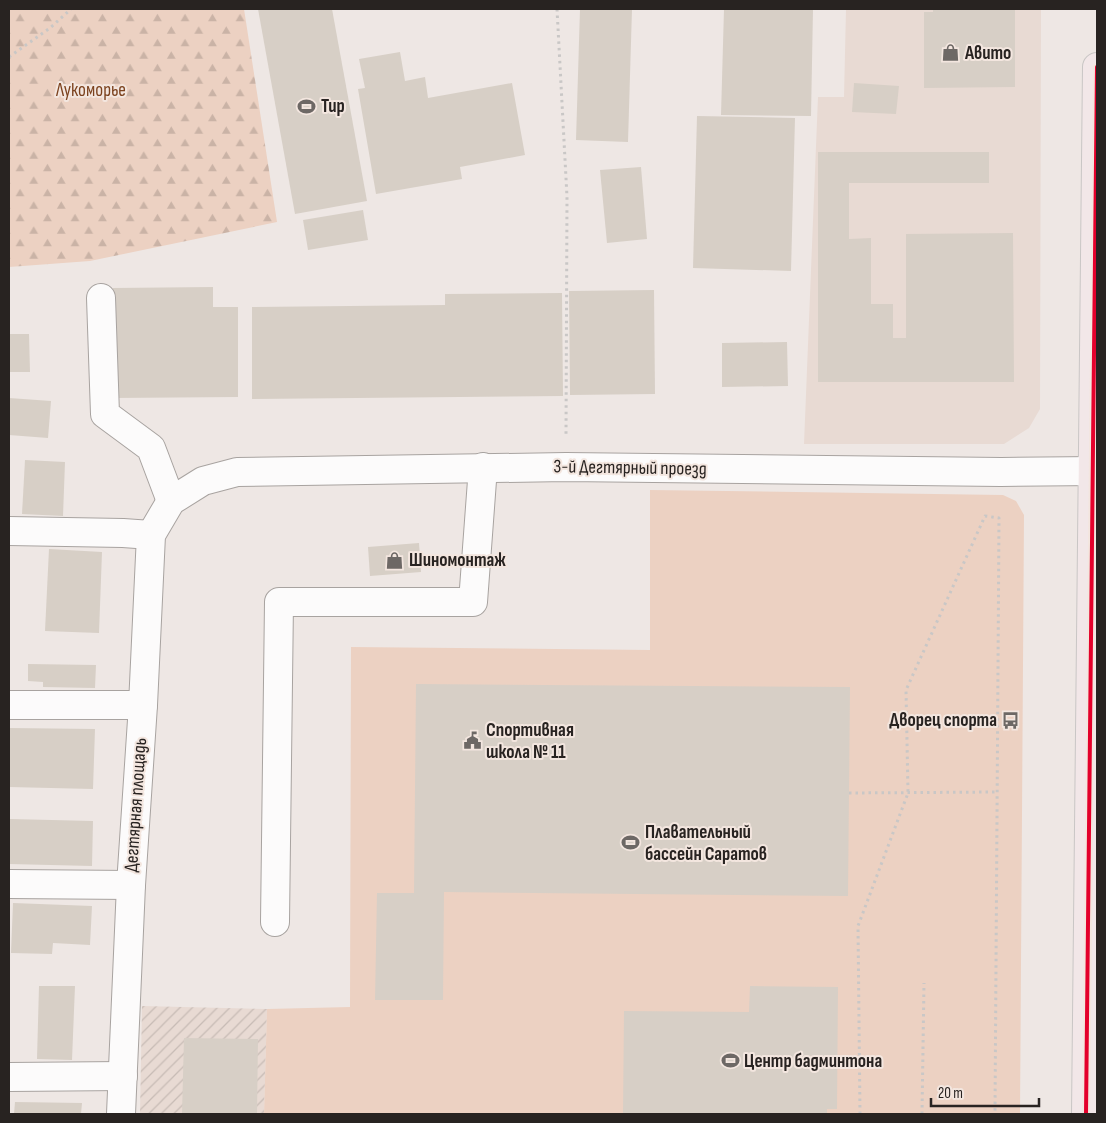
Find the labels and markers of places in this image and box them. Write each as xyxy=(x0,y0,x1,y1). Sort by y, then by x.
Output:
place label: Авито xyxy=(964,42,1011,65)
shop icon: Авито xyxy=(941,43,961,63)
place label: Тир xyxy=(321,95,345,118)
sports icon: Тир xyxy=(297,96,317,116)
place label: Шиномонтаж xyxy=(409,549,506,572)
shop icon: Шиномонтаж xyxy=(385,550,405,570)
place label: Дворец спорта xyxy=(889,709,997,732)
bus stop icon: Дворец спорта xyxy=(1001,710,1021,730)
place label: Спортивная школа № 11 xyxy=(486,719,574,764)
public building icon: Спортивная школа № 11 xyxy=(462,731,482,751)
place label: Плавательный бассейн Саратов xyxy=(645,821,767,866)
sports icon: Плавательный бассейн Саратов xyxy=(621,833,641,853)
place label: Центр бадминтона xyxy=(744,1050,882,1073)
sports icon: Центр бадминтона xyxy=(720,1051,740,1071)

